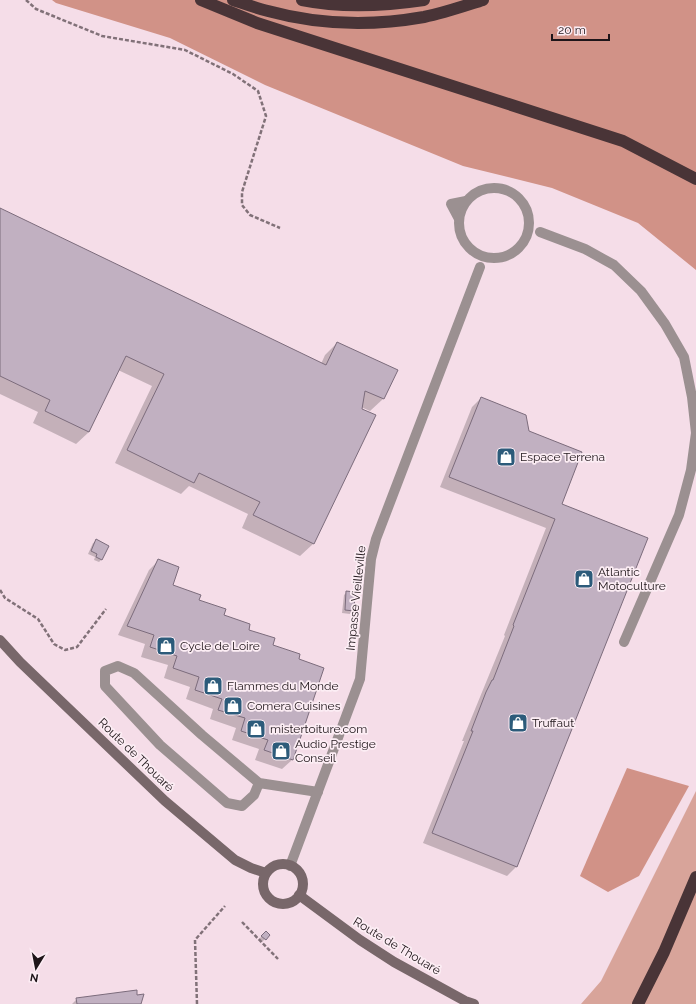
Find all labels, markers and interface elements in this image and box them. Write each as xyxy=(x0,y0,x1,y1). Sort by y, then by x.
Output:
scale bar xyxy=(552,16,609,42)
text: 20 m xyxy=(558,23,586,37)
shop icon: Espace Terrena xyxy=(495,446,517,468)
place label: Espace Terrena xyxy=(520,450,605,464)
street label: Impasse Vieilleville xyxy=(344,545,368,651)
place label: Atlantic Motoculture xyxy=(598,565,666,593)
shop icon: Atlantic Motoculture xyxy=(573,568,595,590)
shop icon: Cycle de Loire xyxy=(155,635,177,657)
place label: Cycle de Loire xyxy=(180,639,260,653)
shop icon: Flammes du Monde xyxy=(202,675,224,697)
place label: Flammes du Monde xyxy=(227,679,339,693)
shop icon: Comera Cuisines xyxy=(222,695,244,717)
place label: Comera Cuisines xyxy=(247,699,341,713)
shop icon: Truffaut xyxy=(507,712,529,734)
street label: Route de Thouaré xyxy=(95,715,177,795)
place label: Truffaut xyxy=(532,716,574,730)
shop icon: mistertoiture.com xyxy=(245,718,267,740)
place label: mistertoiture.com xyxy=(270,722,367,736)
place label: Audio Prestige Conseil xyxy=(295,737,376,765)
shop icon: Audio Prestige Conseil xyxy=(270,740,292,762)
street label: Route de Thouaré xyxy=(351,914,443,978)
north arrow xyxy=(16,948,56,988)
text: N xyxy=(29,970,40,984)

